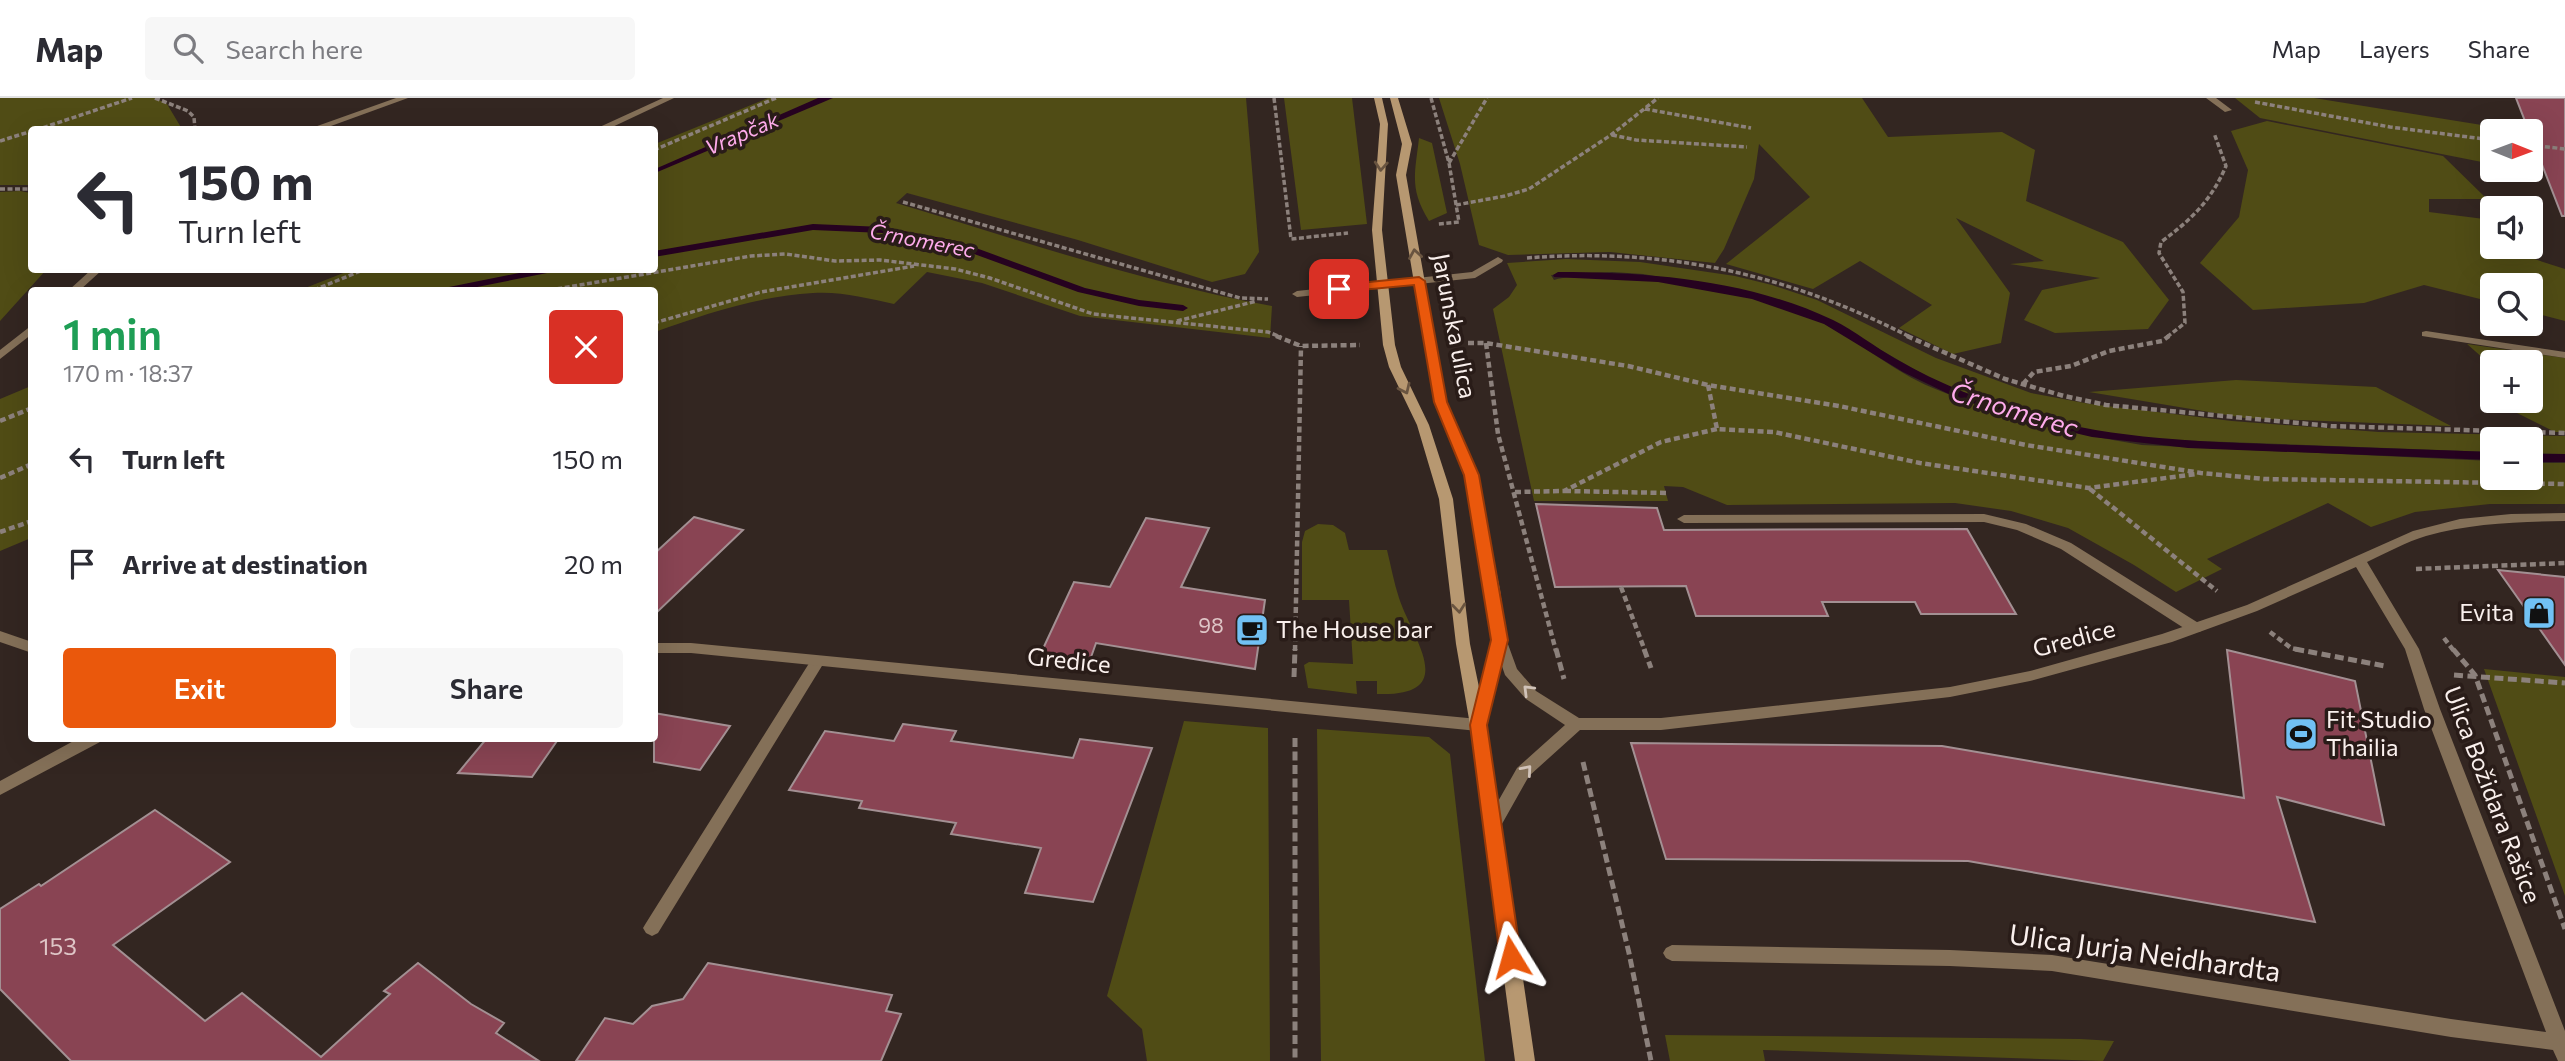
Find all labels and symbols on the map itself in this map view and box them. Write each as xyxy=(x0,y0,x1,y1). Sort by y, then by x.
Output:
water label: Vrapčak xyxy=(701,106,783,159)
north arrow xyxy=(2480,119,2543,182)
one-way arrow xyxy=(1374,160,1389,171)
water label: Črnomerec xyxy=(868,217,977,262)
one-way arrow xyxy=(1408,248,1423,260)
street label: Jarunska ulica xyxy=(1427,251,1484,401)
pin xyxy=(1309,259,1369,319)
water label: Črnomerec xyxy=(1947,375,2082,443)
one-way arrow xyxy=(1397,382,1411,394)
shop icon: Evita xyxy=(2520,594,2558,632)
place label: Evita xyxy=(2459,597,2514,626)
one-way arrow xyxy=(1452,602,1467,614)
cafe icon: The House bar xyxy=(1233,611,1271,649)
house number: 98 xyxy=(1198,612,1224,637)
street label: Gredice xyxy=(2029,613,2118,662)
place label: The House bar xyxy=(1276,614,1433,643)
street label: Gredice xyxy=(1026,641,1112,678)
street label: Ulica Božidara Rašice xyxy=(2439,682,2548,907)
one-way arrow xyxy=(1523,685,1536,698)
place label: Fit Studio Thailia xyxy=(2326,704,2432,761)
sports icon: Fit Studio Thailia xyxy=(2282,715,2320,753)
one-way arrow xyxy=(1519,765,1531,778)
street label: Ulica Jurja Neidhardta xyxy=(2007,916,2283,988)
position arrow xyxy=(1474,920,1548,994)
house number: 153 xyxy=(39,931,77,960)

